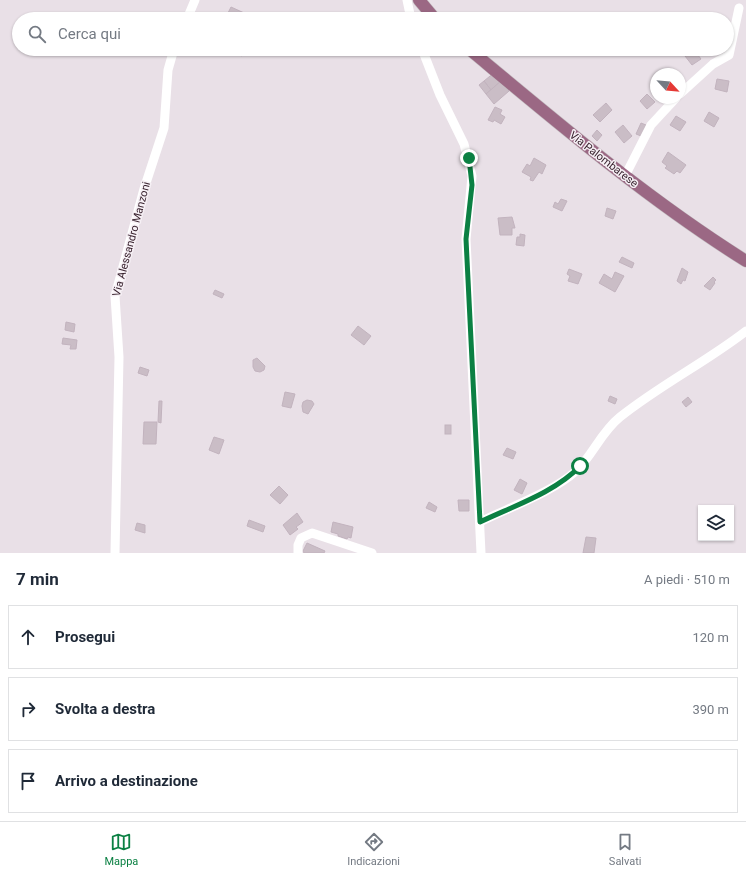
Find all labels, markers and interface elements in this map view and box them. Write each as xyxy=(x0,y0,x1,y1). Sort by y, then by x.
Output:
search box xyxy=(12,12,734,56)
icon: search xyxy=(26,23,48,45)
text: Cerca qui xyxy=(58,25,121,43)
north arrow xyxy=(650,68,686,104)
street label: Via Palombarese xyxy=(567,129,641,190)
route end xyxy=(460,149,478,167)
street label: Via Alessandro Manzoni xyxy=(110,180,153,298)
route start xyxy=(571,457,589,475)
map controls xyxy=(698,505,734,541)
button: layers xyxy=(698,505,734,541)
text: 7 min xyxy=(16,569,59,589)
text: A piedi · 510 m xyxy=(644,572,730,587)
icon: ahead xyxy=(17,626,39,648)
text: Prosegui xyxy=(55,628,115,646)
text: 120 m xyxy=(692,630,729,645)
icon: right xyxy=(17,698,39,720)
text: Svolta a destra xyxy=(55,700,155,718)
text: 390 m xyxy=(692,702,729,717)
icon: arrive xyxy=(17,770,39,792)
text: Arrivo a destinazione xyxy=(55,772,198,790)
tab: Mappa xyxy=(104,831,138,868)
tab: Indicazioni xyxy=(347,831,400,868)
tab: Salvati xyxy=(609,831,642,868)

